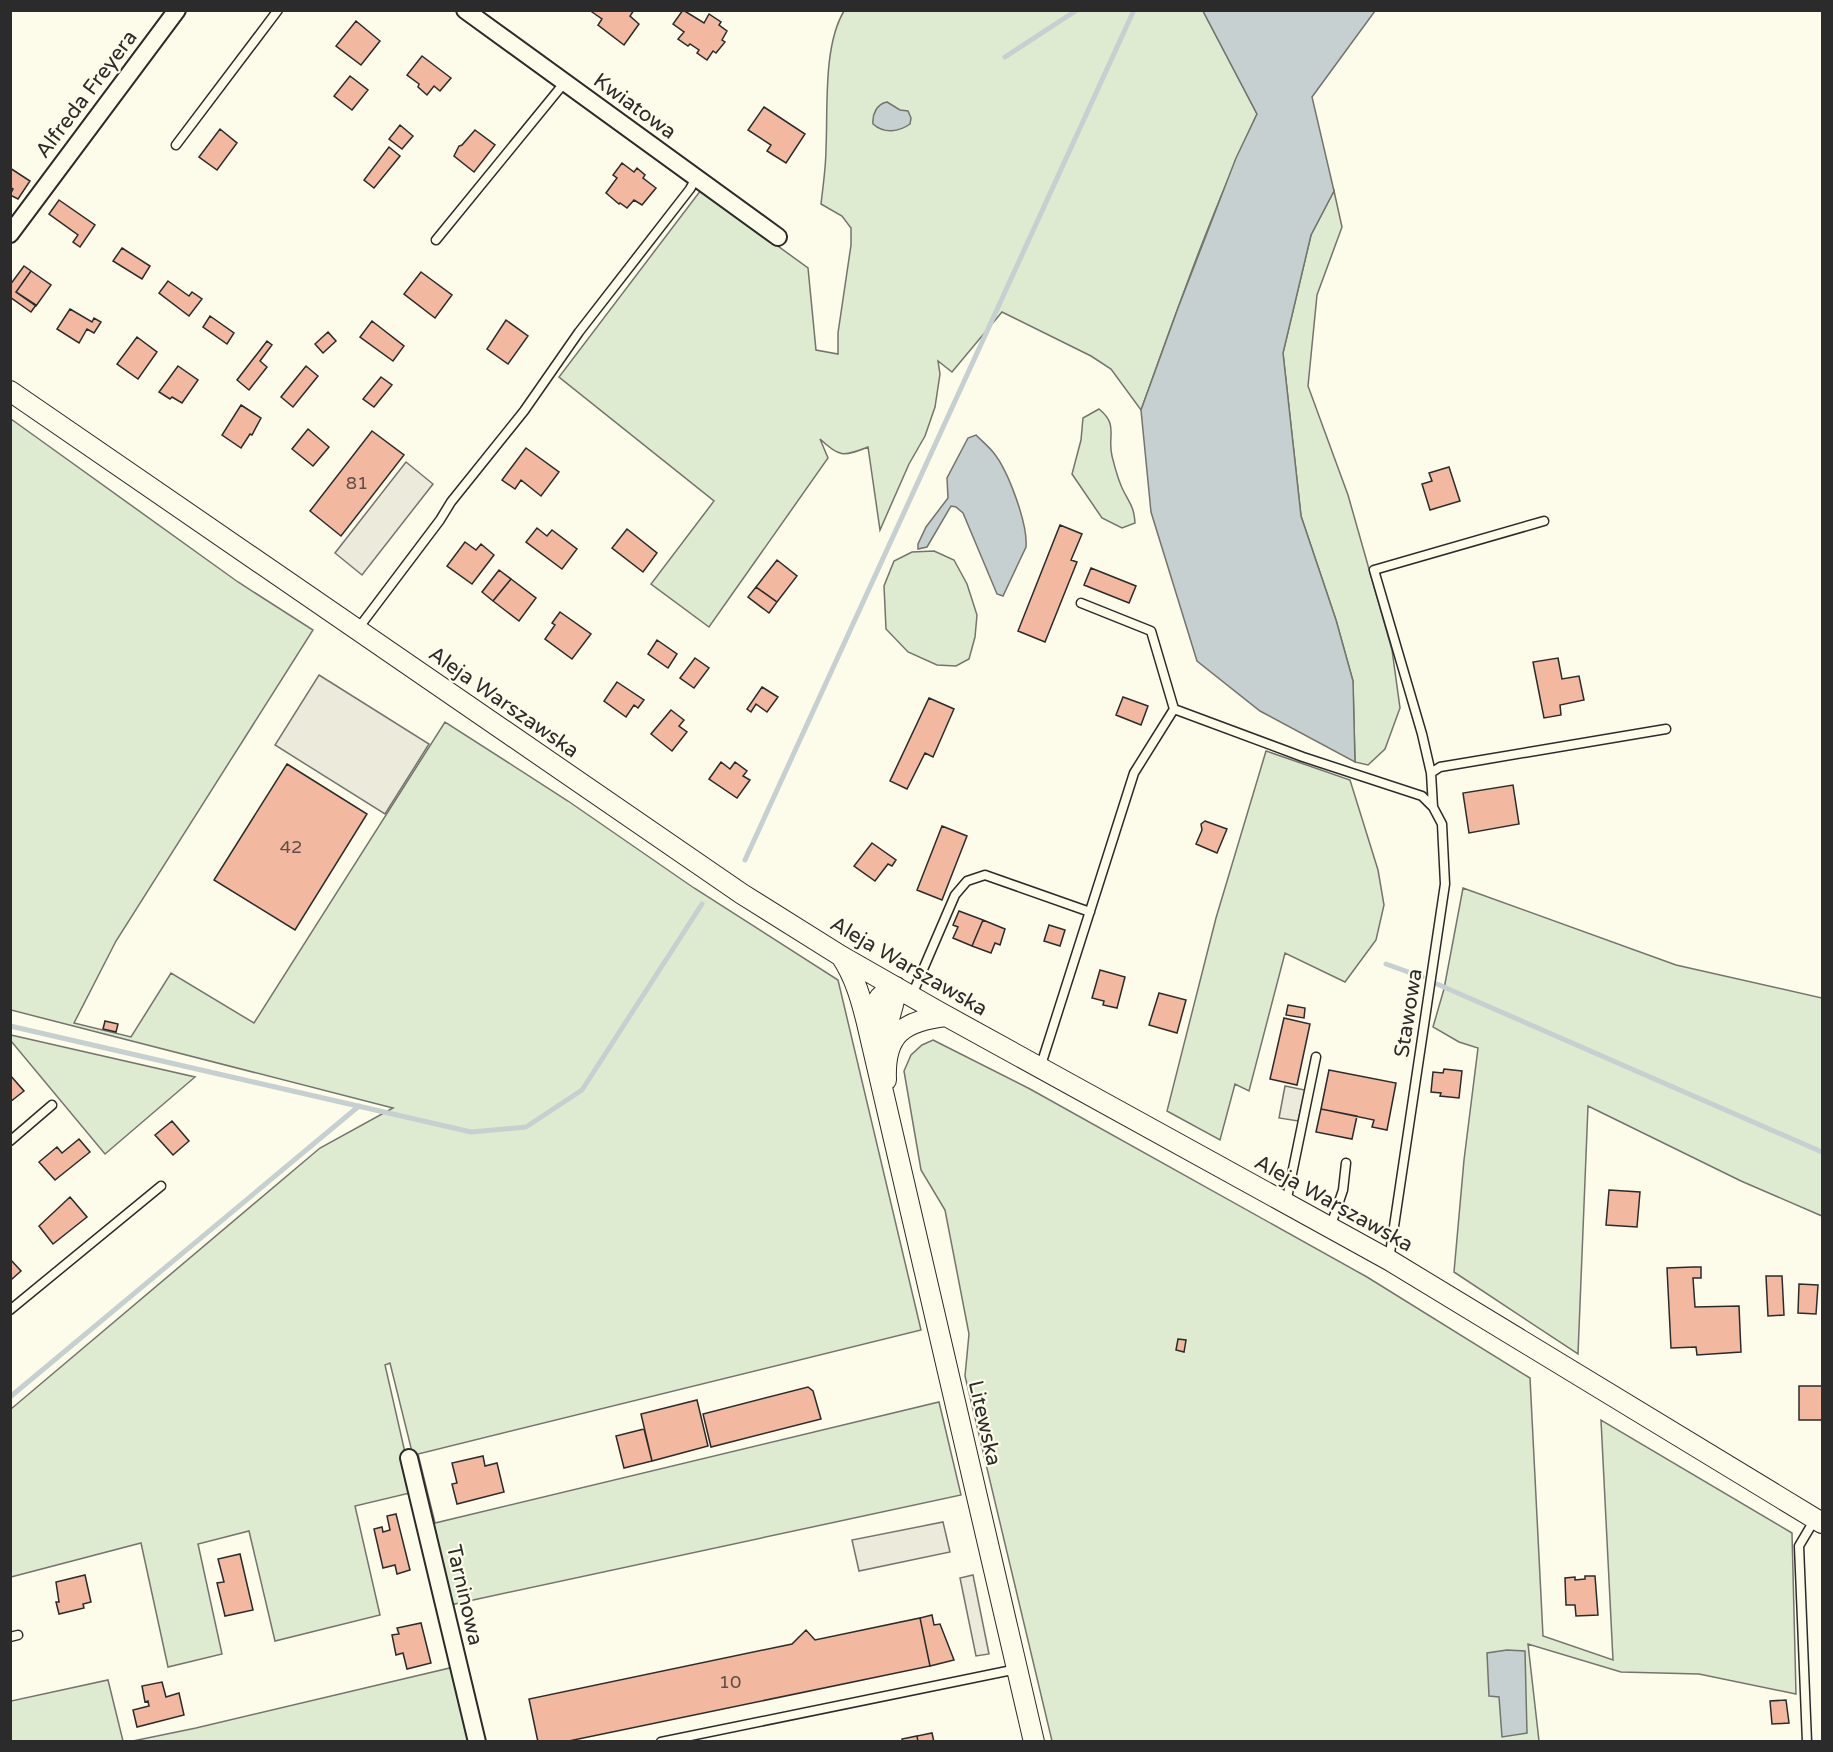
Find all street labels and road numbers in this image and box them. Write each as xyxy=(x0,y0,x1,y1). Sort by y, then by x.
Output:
street label: Alfreda Freyera xyxy=(30,25,143,163)
street label: Kwiatowa xyxy=(588,68,681,145)
street label: Aleja Warszawska xyxy=(424,641,584,764)
street label: Aleja Warszawska xyxy=(826,911,992,1022)
street label: Stawowa xyxy=(1389,967,1428,1059)
street label: Aleja Warszawska xyxy=(1250,1150,1417,1257)
street label: Litewska xyxy=(963,1378,1006,1468)
street label: Tarninowa xyxy=(441,1542,488,1648)

